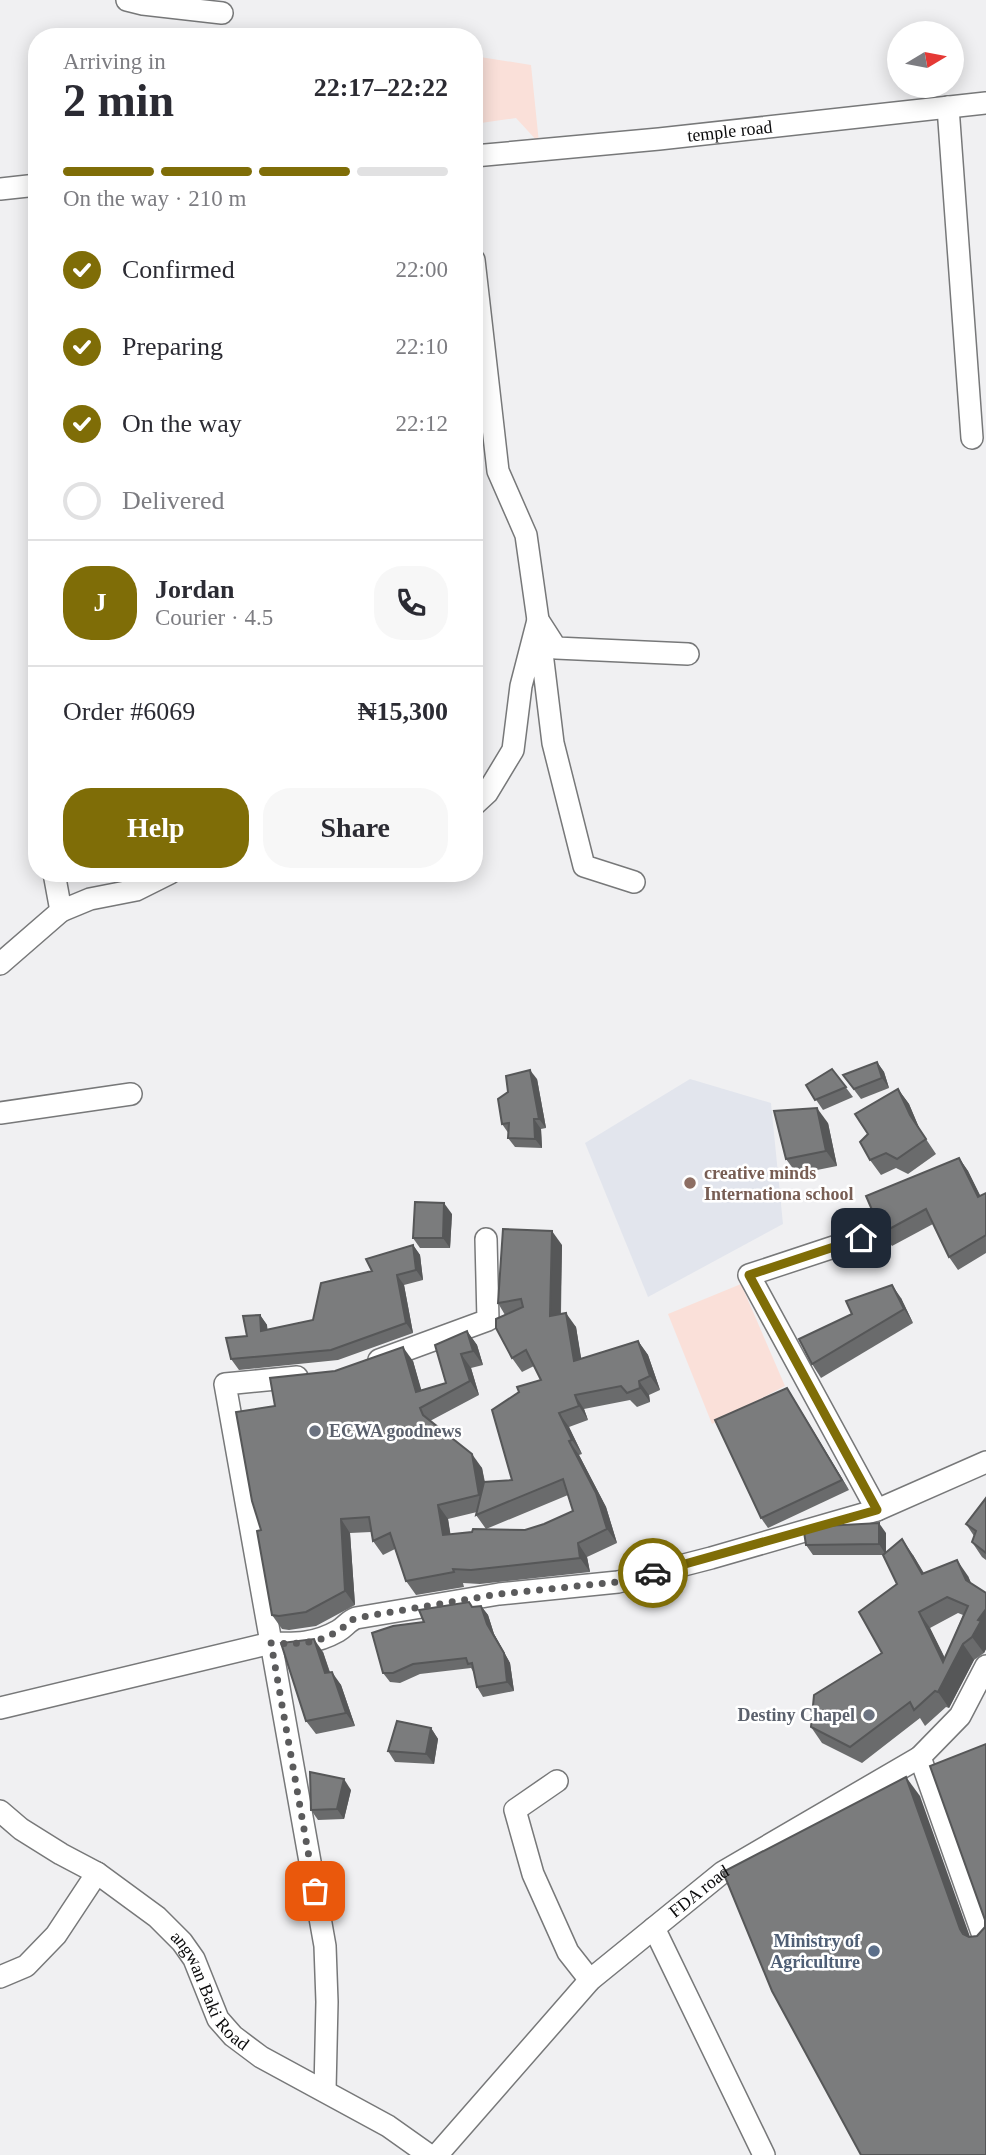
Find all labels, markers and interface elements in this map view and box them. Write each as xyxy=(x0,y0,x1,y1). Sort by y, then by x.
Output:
north arrow xyxy=(887,21,964,98)
map controls xyxy=(887,21,964,98)
text: Arriving in xyxy=(63,49,166,74)
text: 22:17–22:22 xyxy=(314,73,448,102)
text: 2 min xyxy=(63,75,174,126)
street label: temple road xyxy=(686,117,773,146)
text: On the way · 210 m xyxy=(63,186,246,211)
icon: check xyxy=(63,251,101,289)
text: Confirmed xyxy=(122,255,235,284)
text: 22:00 xyxy=(396,257,448,282)
icon: check xyxy=(63,328,101,366)
text: Preparing xyxy=(122,332,223,361)
text: 22:10 xyxy=(396,334,448,359)
icon: check xyxy=(63,405,101,443)
text: On the way xyxy=(122,409,242,438)
text: 22:12 xyxy=(396,411,448,436)
text: Delivered xyxy=(122,486,225,515)
button: phone xyxy=(374,566,448,640)
text: Jordan xyxy=(155,575,234,604)
text: J xyxy=(94,588,107,617)
text: Courier · 4.5 xyxy=(155,605,273,630)
text: Order #6069 xyxy=(63,697,195,726)
text: ₦15,300 xyxy=(358,697,448,726)
button: Help xyxy=(63,788,249,868)
button: Share xyxy=(263,788,448,868)
place label: creative minds Internationa school xyxy=(704,1163,854,1204)
marker: creative minds Internationa school xyxy=(682,1175,698,1191)
pin xyxy=(831,1208,891,1268)
icon: home xyxy=(842,1219,880,1257)
place label: ECWA goodnews xyxy=(329,1421,462,1441)
marker: ECWA goodnews xyxy=(307,1423,323,1439)
courier xyxy=(618,1538,688,1608)
icon: car xyxy=(634,1554,672,1592)
place label: Destiny Chapel xyxy=(737,1705,855,1725)
marker: Destiny Chapel xyxy=(861,1707,877,1723)
pin xyxy=(285,1861,345,1921)
street label: FDA road xyxy=(665,1861,732,1922)
icon: bag xyxy=(296,1872,334,1910)
street label: angwan Baki Road xyxy=(167,1927,253,2054)
place label: Ministry of Agriculture xyxy=(770,1931,861,1972)
marker: Ministry of Agriculture xyxy=(866,1943,882,1959)

